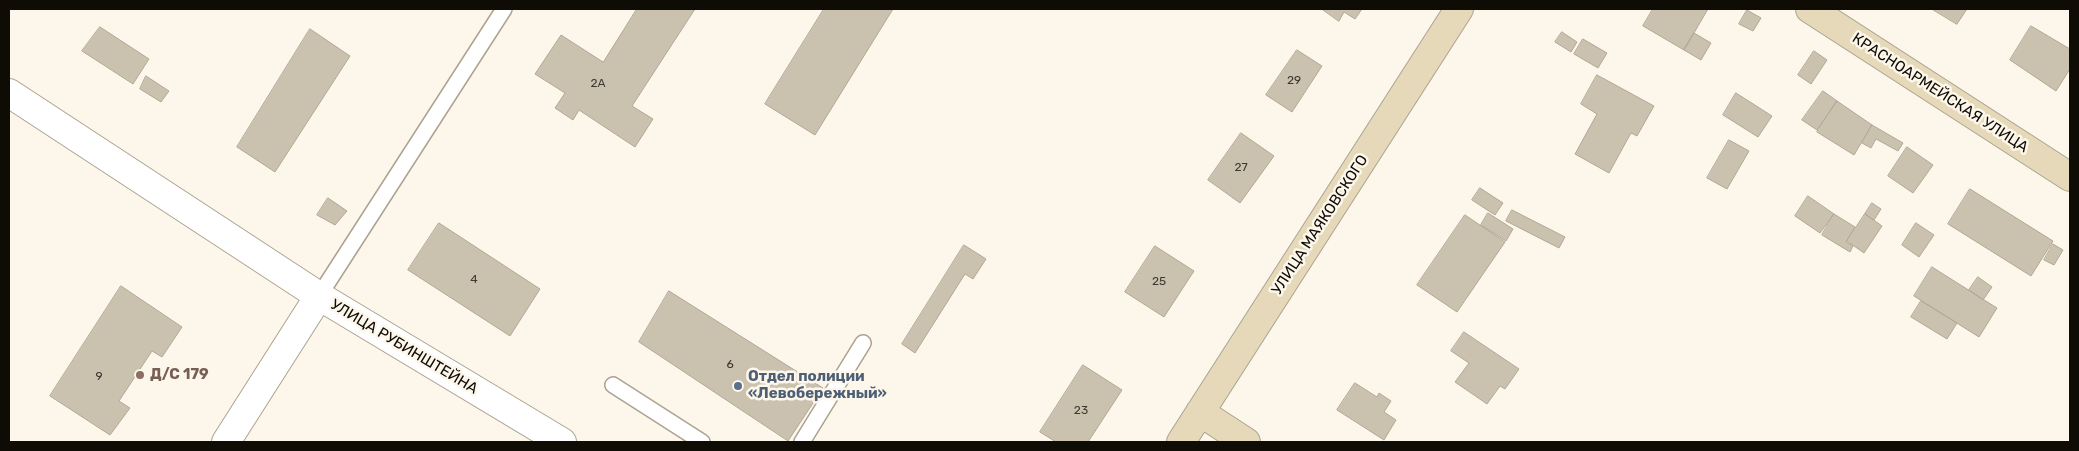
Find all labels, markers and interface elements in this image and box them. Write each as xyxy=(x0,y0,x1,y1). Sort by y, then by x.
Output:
street label: КРАСНОАРМЕЙСКАЯ УЛИЦА xyxy=(1849,29,2031,157)
house number: 29 xyxy=(1287,74,1301,88)
house number: 2А xyxy=(590,77,606,91)
street label: УЛИЦА МАЯКОВСКОГО xyxy=(1268,152,1372,298)
house number: 27 xyxy=(1234,161,1248,175)
house number: 4 xyxy=(470,273,478,287)
house number: 25 xyxy=(1152,275,1166,289)
street label: УЛИЦА РУБИНШТЕЙНА xyxy=(327,296,481,398)
house number: 6 xyxy=(726,358,734,372)
place label: Д/С 179 xyxy=(150,366,209,384)
place label: Отдел полиции «Левобережный» xyxy=(748,368,887,403)
marker: Д/С 179 xyxy=(134,369,146,381)
house number: 9 xyxy=(95,370,103,384)
marker: Отдел полиции «Левобережный» xyxy=(732,380,744,392)
house number: 23 xyxy=(1074,404,1088,418)

